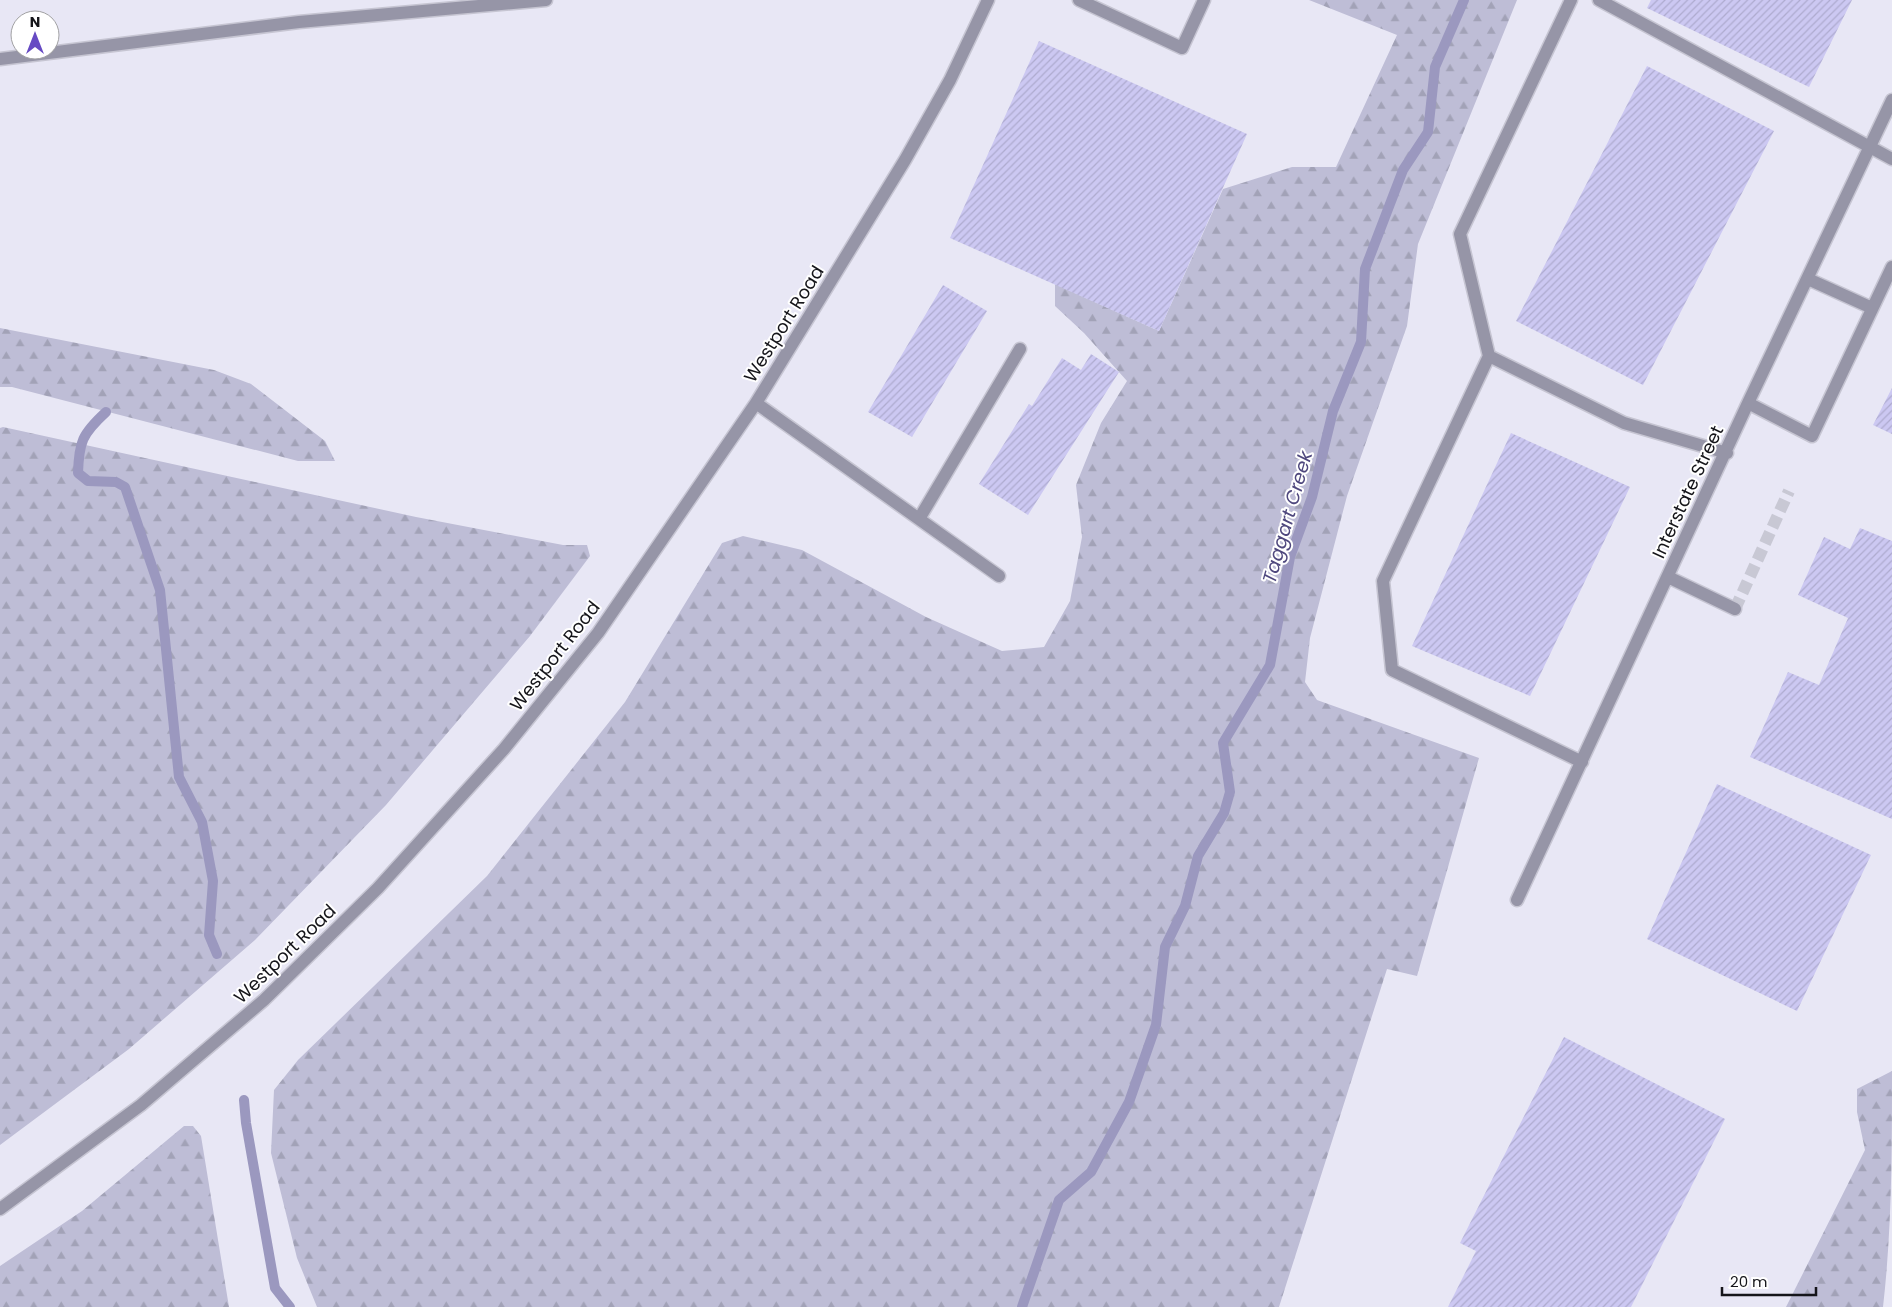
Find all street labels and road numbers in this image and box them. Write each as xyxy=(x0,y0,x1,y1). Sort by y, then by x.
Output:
street label: Westport Road xyxy=(738,261,829,387)
street label: Interstate Street xyxy=(1646,421,1729,562)
street label: Westport Road xyxy=(504,595,605,716)
street label: Westport Road xyxy=(228,898,341,1009)

